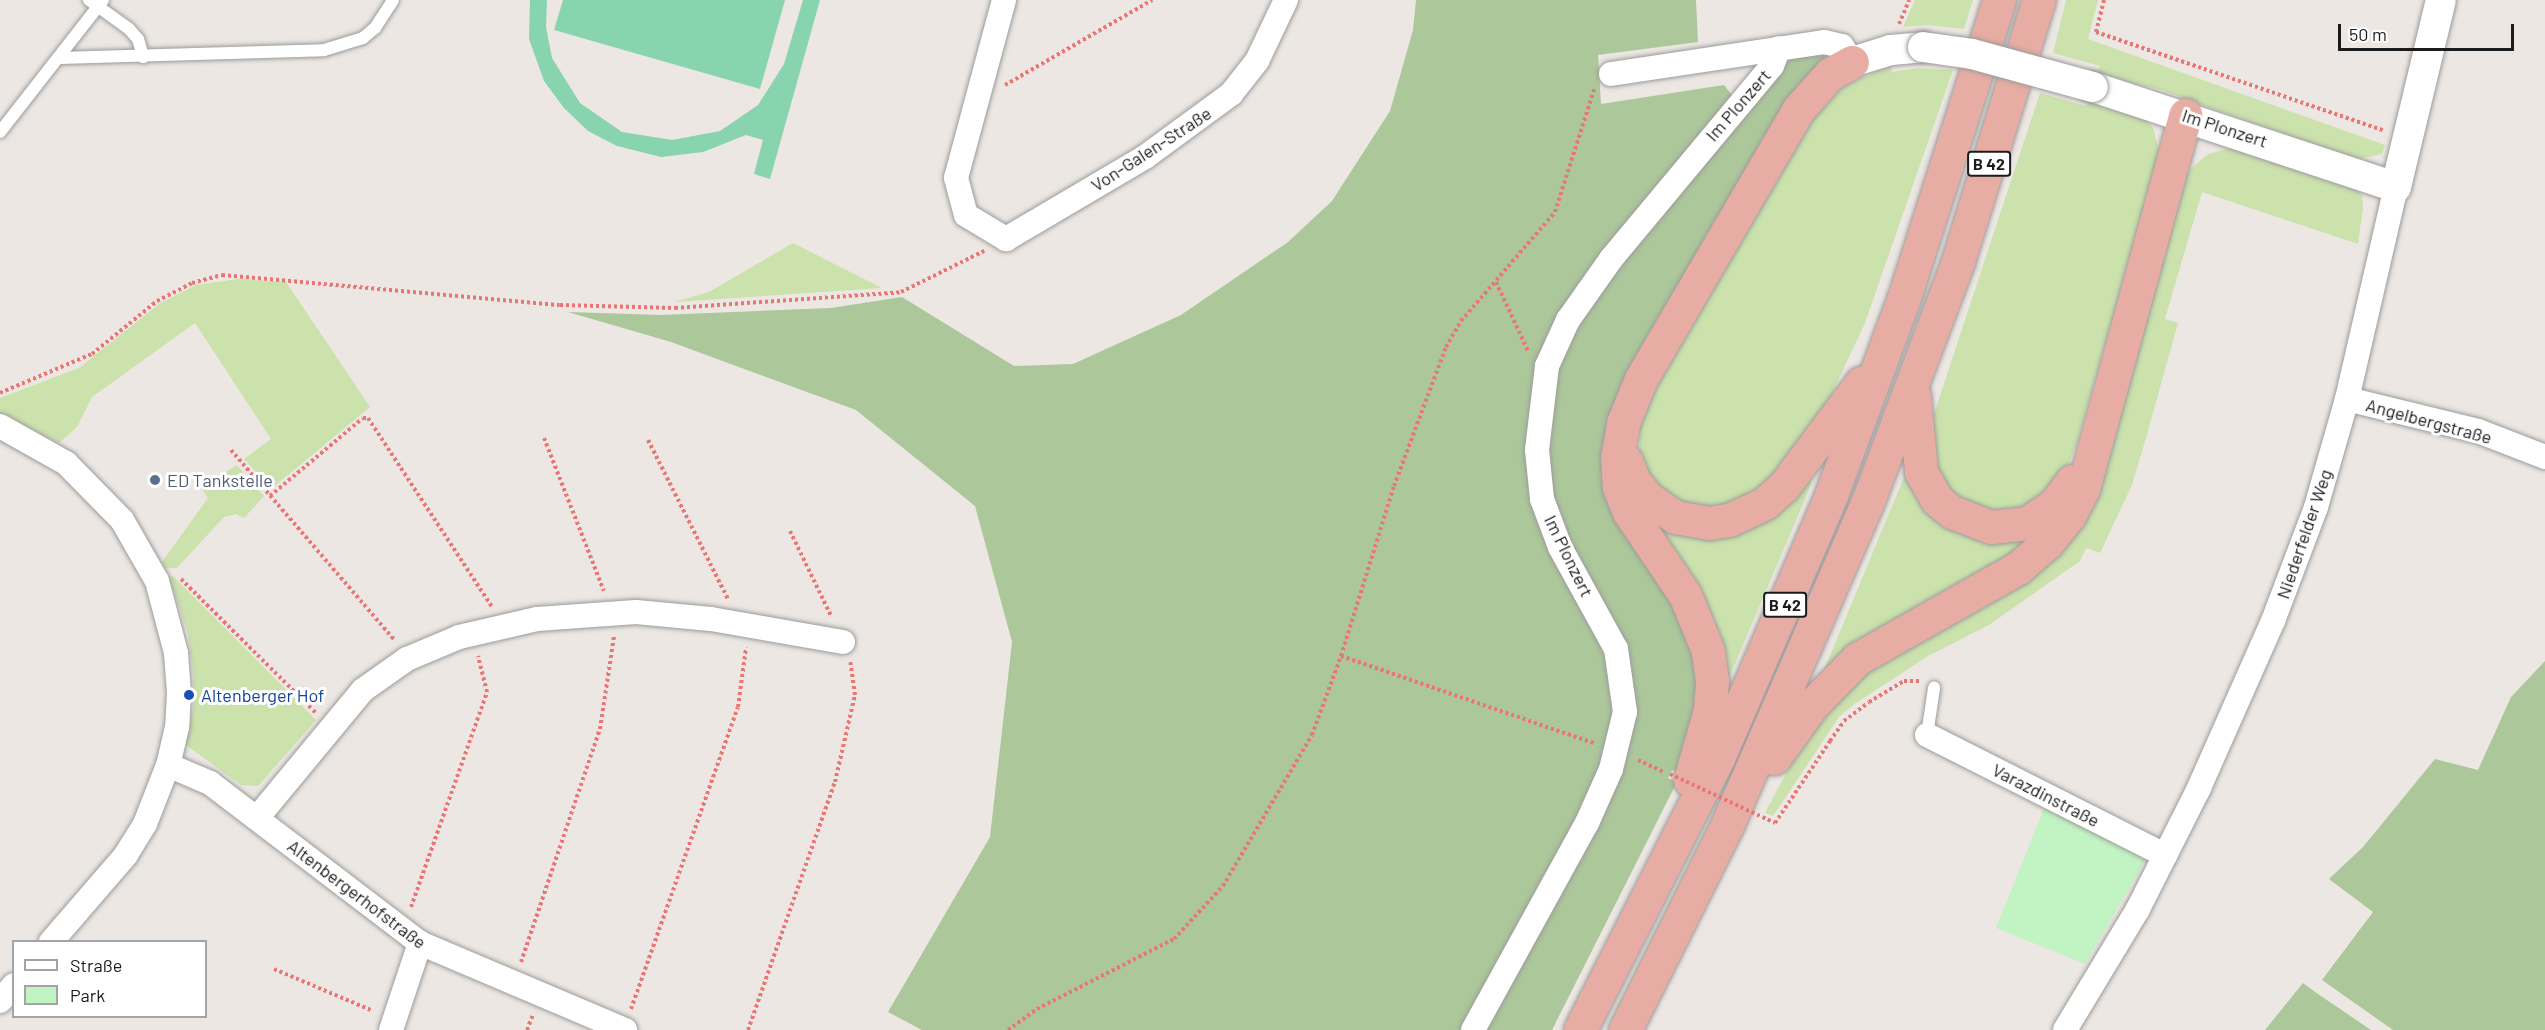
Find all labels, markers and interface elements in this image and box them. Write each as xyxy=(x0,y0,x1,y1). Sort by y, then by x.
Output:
scale bar xyxy=(2341,12,2516,50)
text: 50 m xyxy=(2349,23,2387,45)
street label: Im Plonzert xyxy=(1701,65,1775,145)
street label: Von-Galen-Straße xyxy=(1087,102,1215,196)
street label: Im Plonzert xyxy=(2180,104,2270,152)
road number: B 42 xyxy=(1966,151,2012,177)
street label: Angelbergstraße xyxy=(2364,394,2494,448)
street label: Niederfelder Weg xyxy=(2272,466,2336,602)
place label: ED Tankstelle xyxy=(167,469,273,491)
marker: ED Tankstelle xyxy=(148,473,162,487)
street label: Im Plonzert xyxy=(1540,512,1598,600)
road number: B 42 xyxy=(1762,592,1808,618)
place label: Altenberger Hof xyxy=(201,684,325,706)
marker: Altenberger Hof xyxy=(182,688,196,702)
street label: Varazdinstraße xyxy=(1989,759,2103,831)
street label: Altenbergerhofstraße xyxy=(283,835,431,953)
legend xyxy=(12,940,207,1018)
text: Straße xyxy=(70,954,122,976)
text: Park xyxy=(70,984,105,1006)

